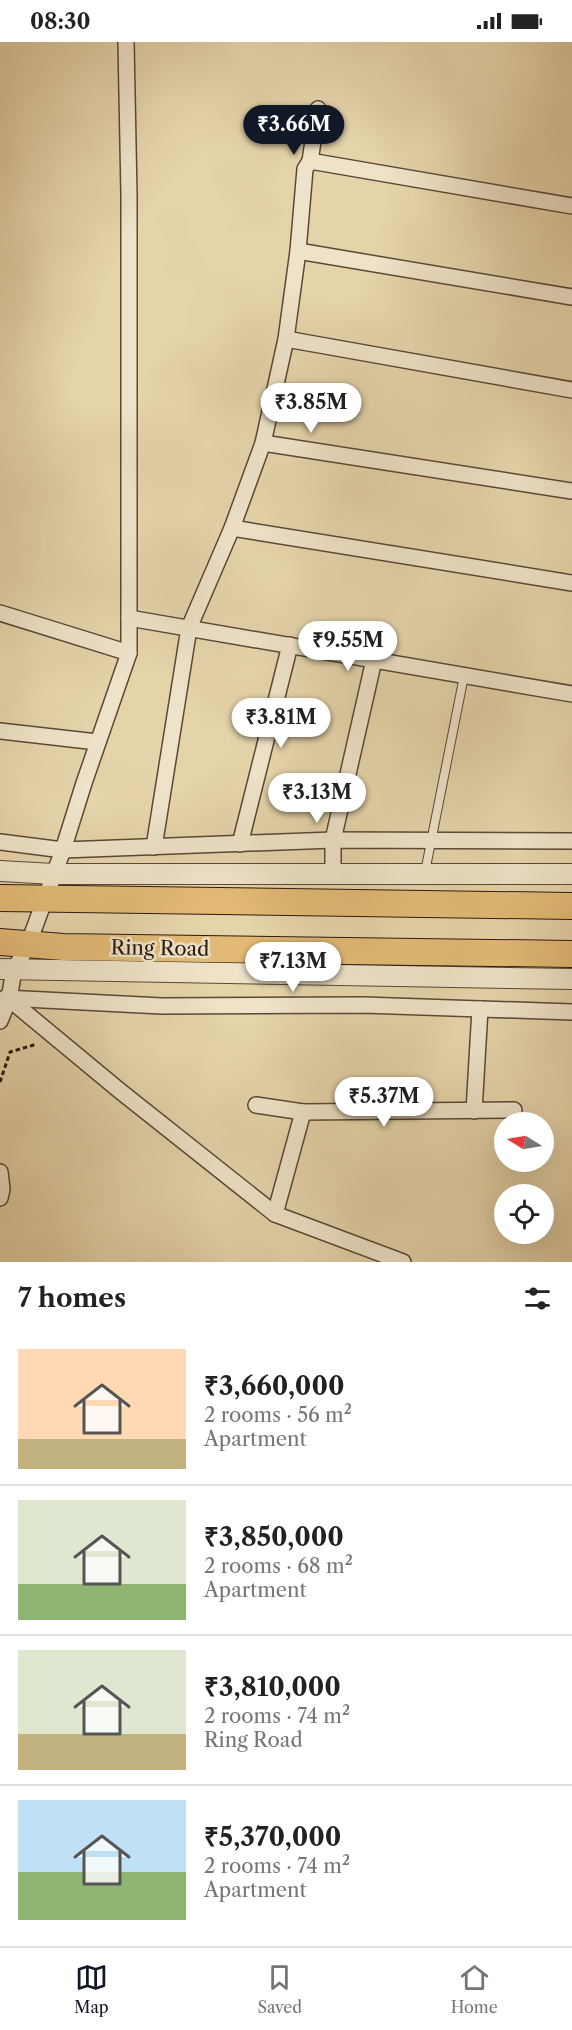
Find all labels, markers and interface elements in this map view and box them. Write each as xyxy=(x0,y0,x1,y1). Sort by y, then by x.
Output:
text: 08:30 xyxy=(30,8,91,35)
pin: ₹3.66M xyxy=(245,105,343,156)
text: ₹3.66M xyxy=(257,112,331,136)
pin: ₹3.85M xyxy=(262,383,360,434)
text: ₹3.85M xyxy=(275,390,347,414)
pin: ₹9.55M xyxy=(299,621,397,672)
text: ₹9.55M xyxy=(312,628,384,652)
pin: ₹3.81M xyxy=(232,698,330,749)
text: ₹3.81M xyxy=(246,705,316,729)
pin: ₹3.13M xyxy=(268,773,366,824)
text: ₹3.13M xyxy=(282,780,352,804)
street label: Ring Road xyxy=(111,935,209,961)
pin: ₹7.13M xyxy=(244,942,342,993)
text: ₹7.13M xyxy=(259,949,327,973)
pin: ₹5.37M xyxy=(335,1077,433,1128)
text: ₹5.37M xyxy=(349,1084,419,1108)
north arrow xyxy=(494,1112,554,1172)
map controls xyxy=(494,1112,554,1244)
button: locate xyxy=(494,1184,554,1244)
text: 7 homes xyxy=(18,1282,126,1314)
icon: filters xyxy=(521,1282,554,1315)
text: ₹3,660,000 xyxy=(204,1370,345,1402)
icon: home xyxy=(66,1373,138,1445)
text: 2 rooms · 56 m² xyxy=(204,1403,352,1427)
text: Apartment xyxy=(204,1427,307,1451)
text: ₹3,850,000 xyxy=(204,1521,344,1553)
icon: home xyxy=(66,1524,138,1596)
text: 2 rooms · 68 m² xyxy=(204,1554,353,1578)
text: Apartment xyxy=(204,1578,307,1602)
text: ₹3,810,000 xyxy=(204,1671,341,1703)
icon: home xyxy=(66,1674,138,1746)
text: 2 rooms · 74 m² xyxy=(204,1704,350,1728)
text: Ring Road xyxy=(204,1728,303,1752)
text: ₹5,370,000 xyxy=(204,1821,341,1853)
icon: home xyxy=(66,1824,138,1896)
text: 2 rooms · 74 m² xyxy=(204,1854,350,1878)
text: Apartment xyxy=(204,1878,307,1902)
tab: Map xyxy=(74,1961,109,2017)
tab: Saved xyxy=(257,1961,302,2017)
tab: Home xyxy=(451,1961,498,2017)

